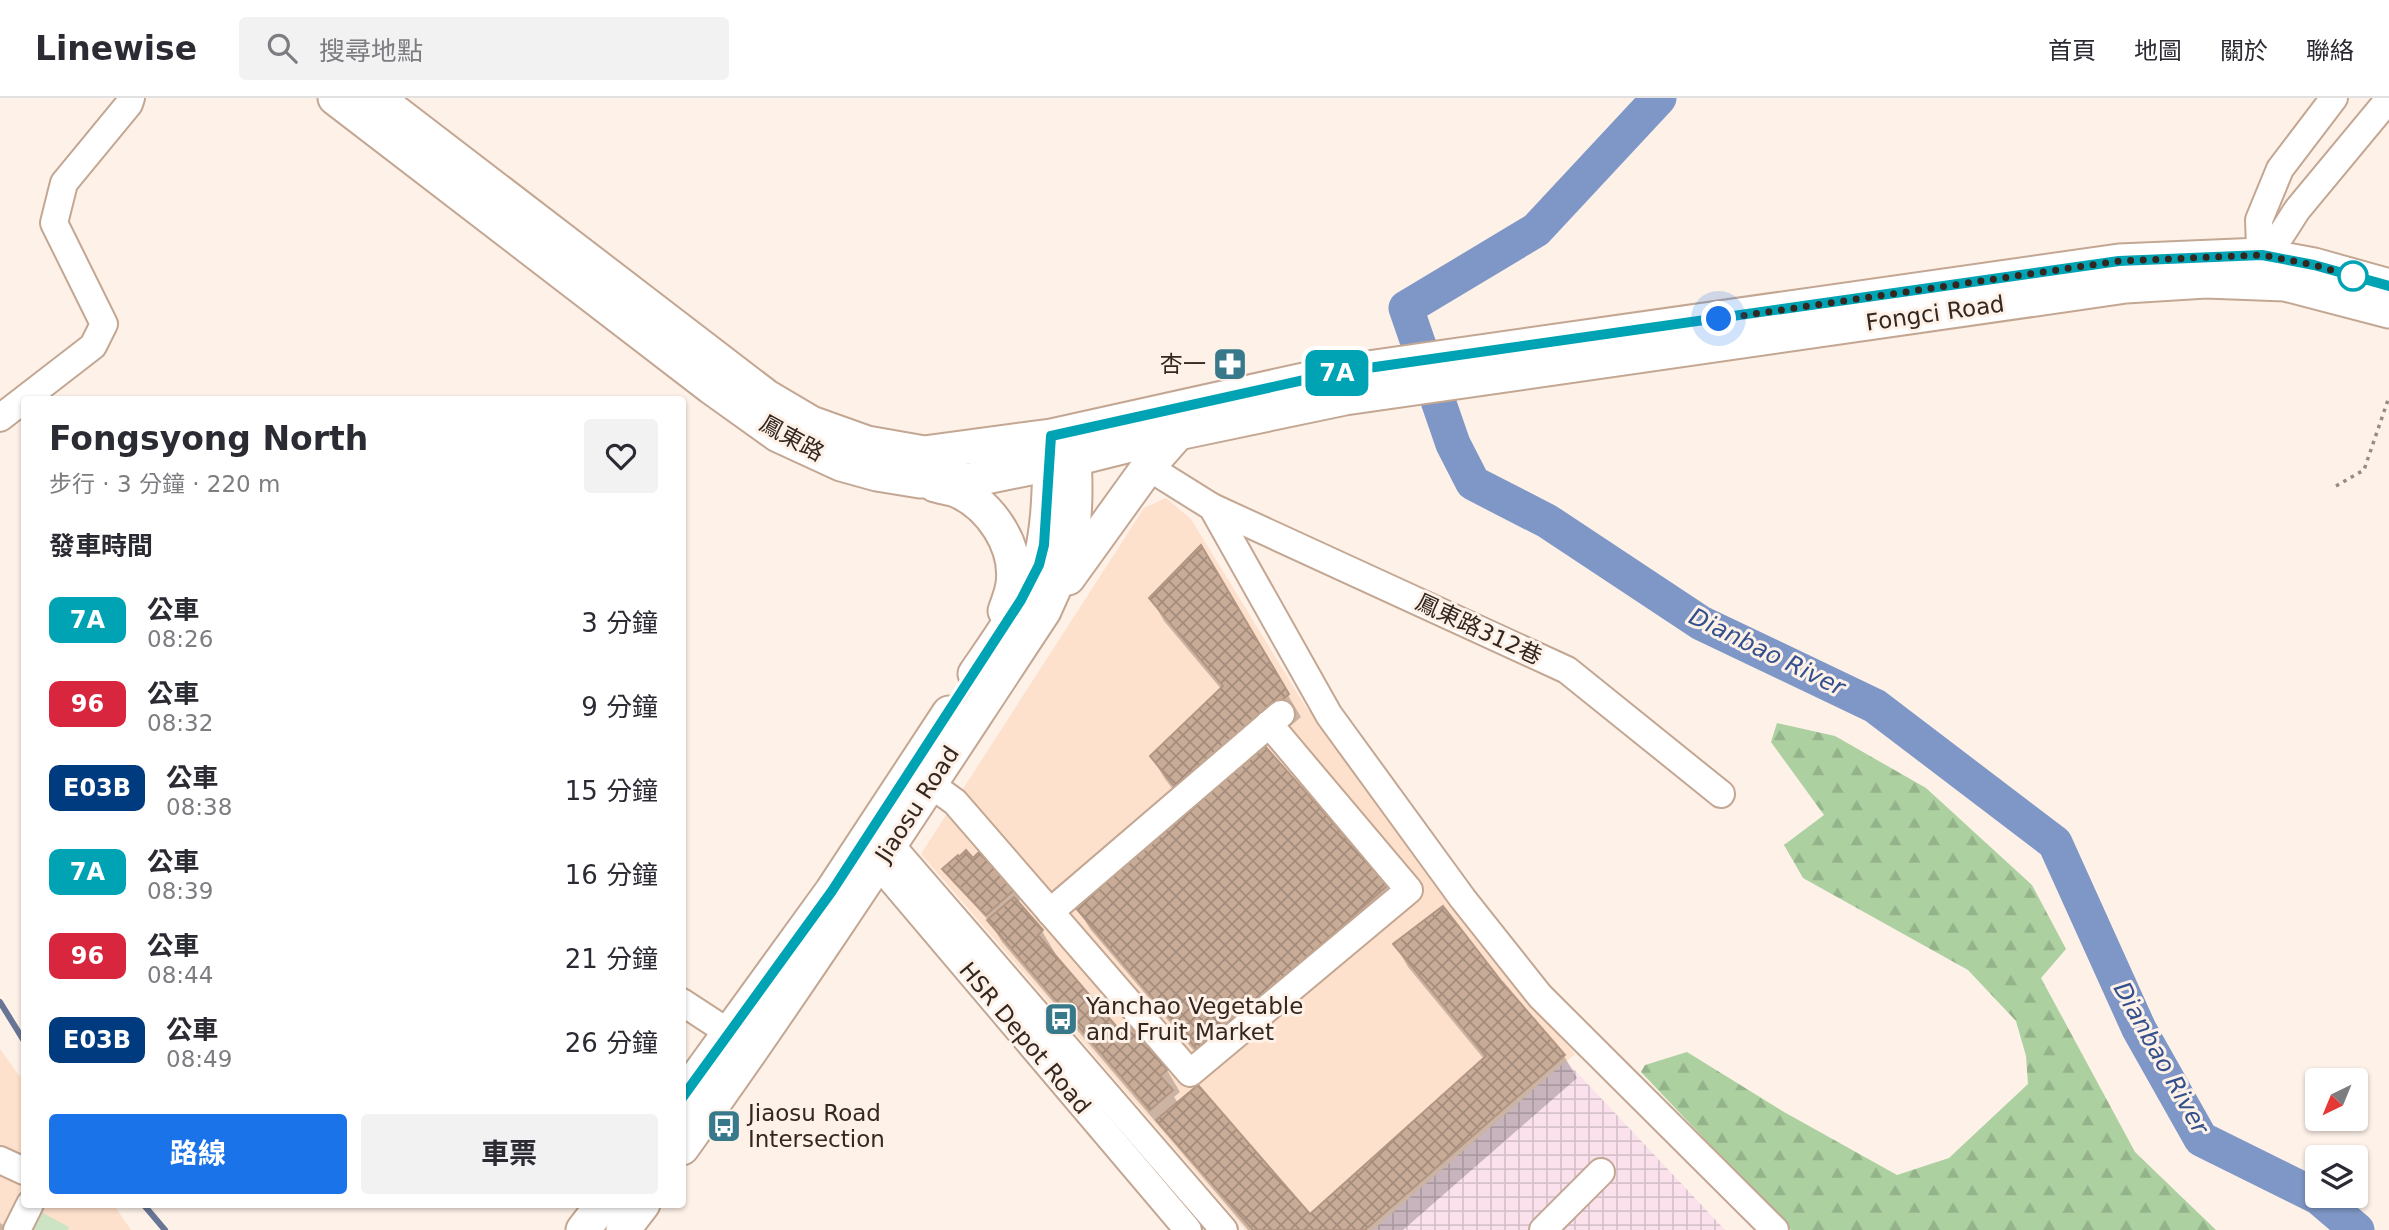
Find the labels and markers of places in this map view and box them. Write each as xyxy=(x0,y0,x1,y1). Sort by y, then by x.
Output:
unlabelled marker xyxy=(2338,261,2368,291)
pharmacy icon: 杏一 xyxy=(1211,345,1249,383)
place label: 杏一 xyxy=(1160,351,1206,377)
place label: Yanchao Vegetable and Fruit Market xyxy=(1085,993,1303,1045)
bus stop icon: Yanchao Vegetable and Fruit Market xyxy=(1042,1000,1080,1038)
place label: Jiaosu Road Intersection xyxy=(746,1100,885,1152)
bus stop icon: Jiaosu Road Intersection xyxy=(705,1107,743,1145)

